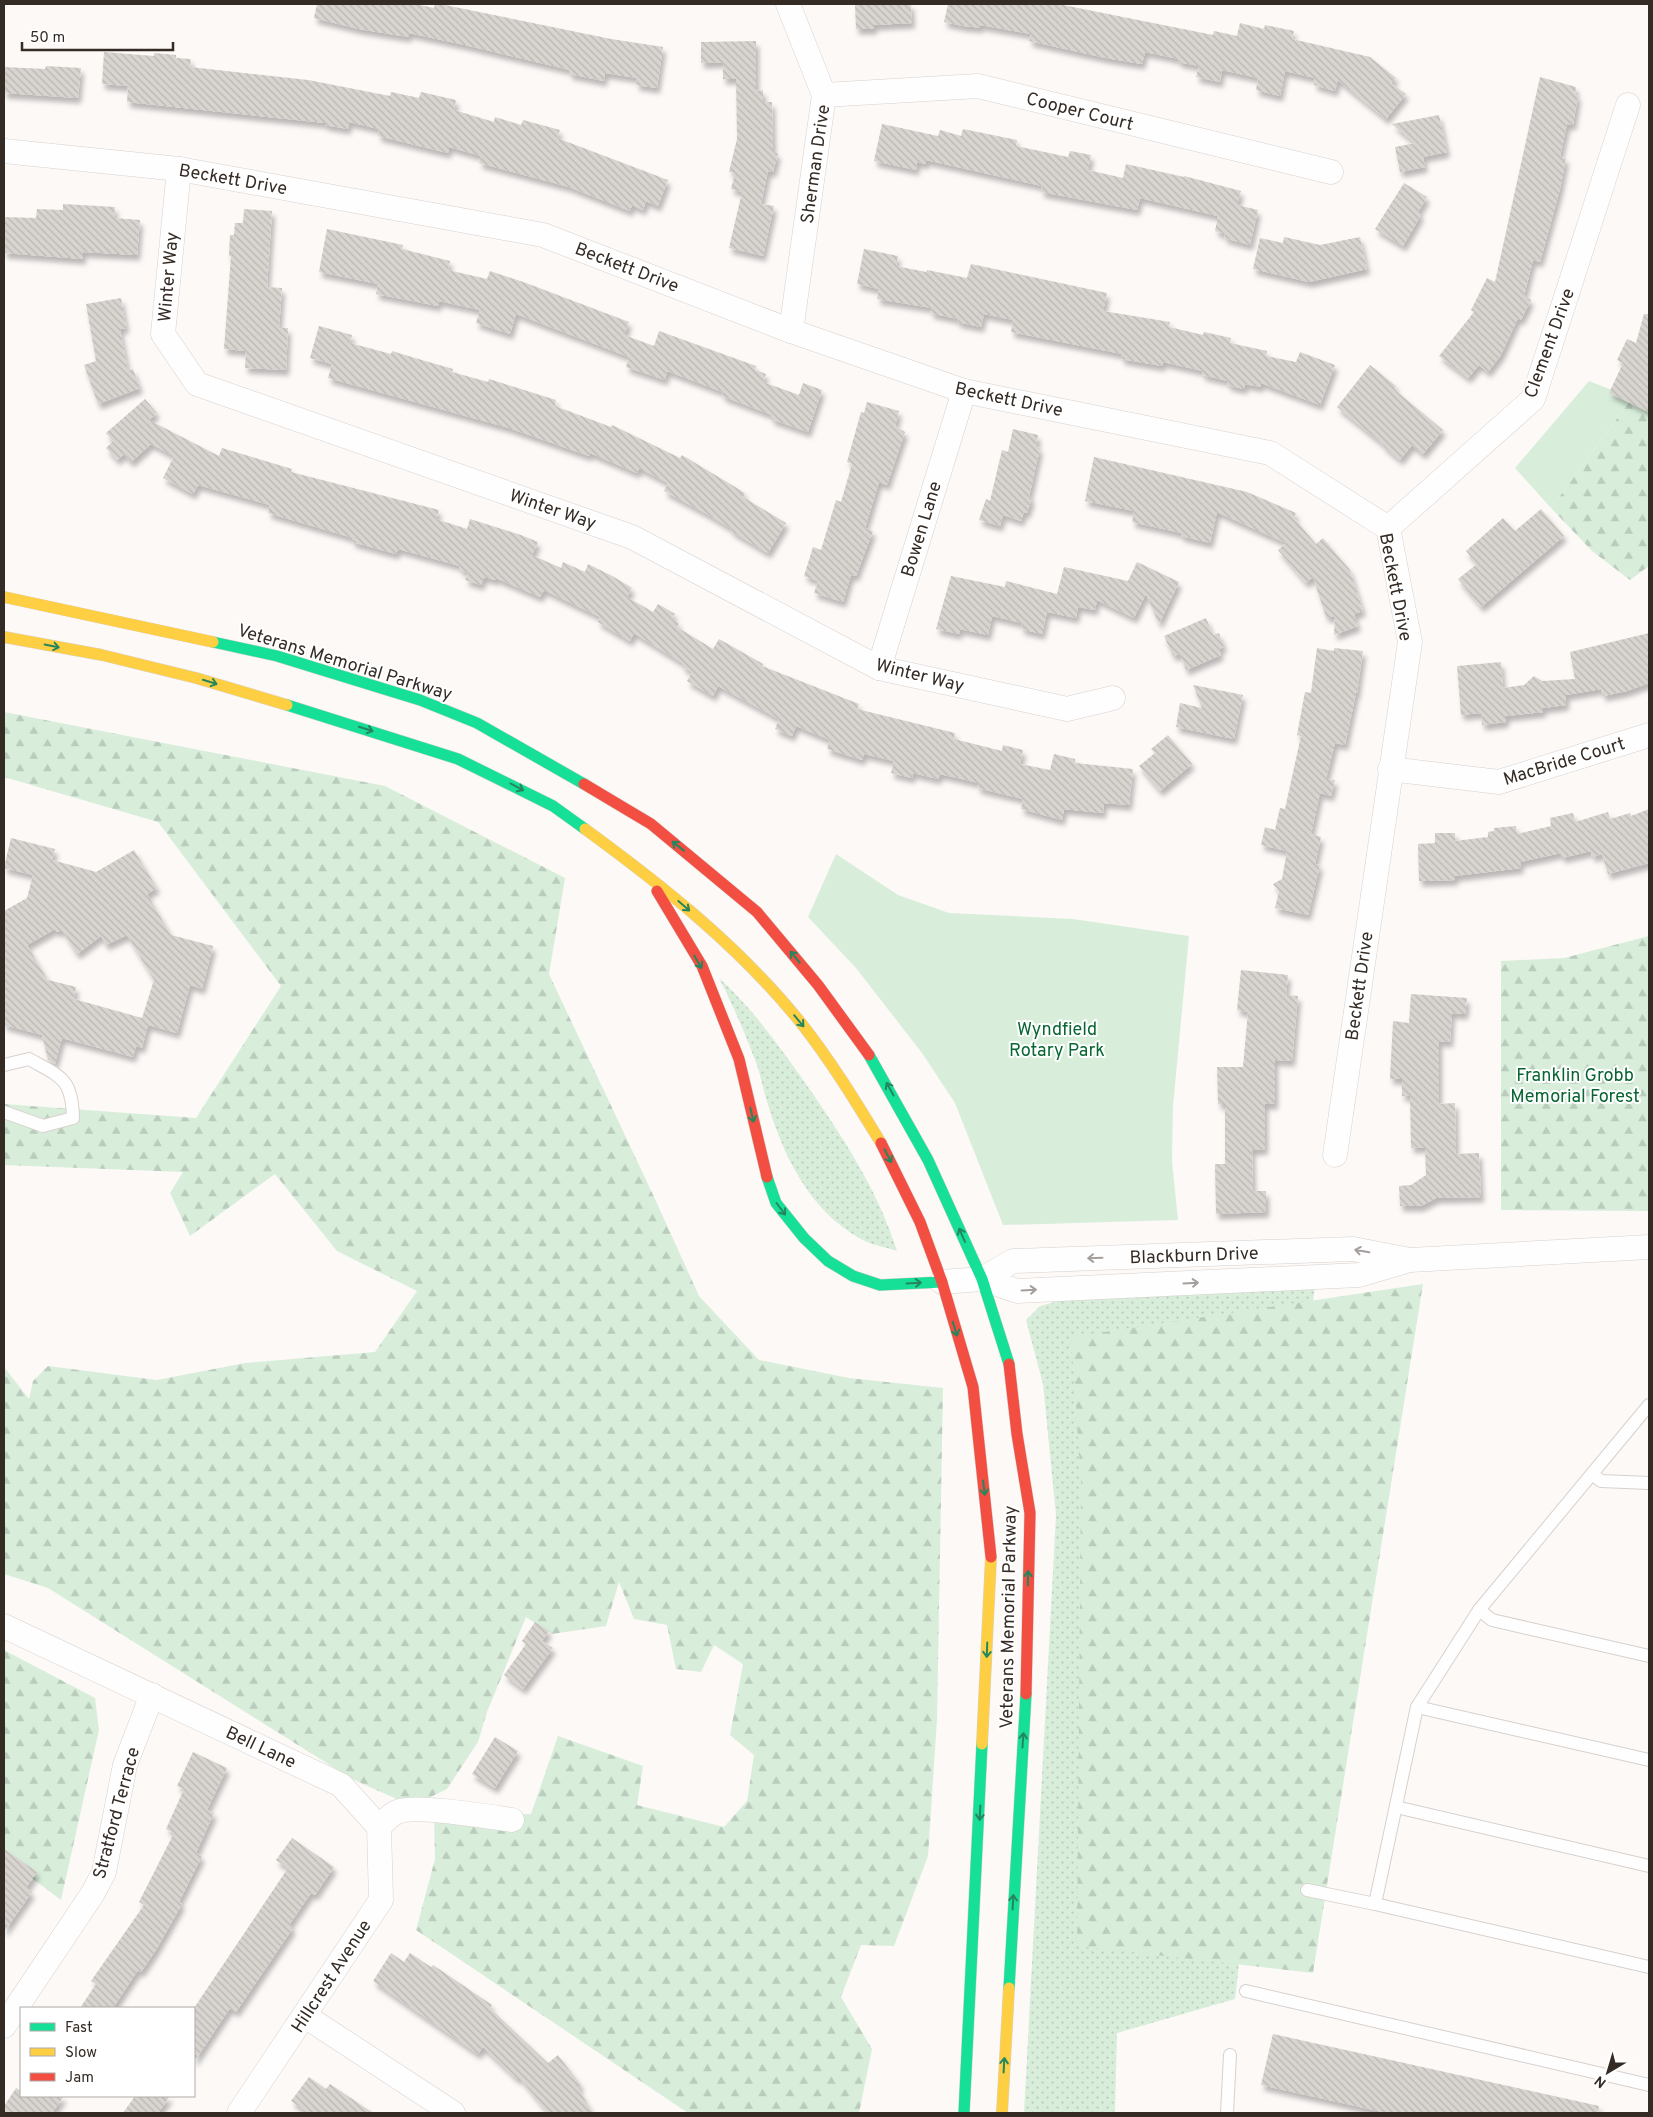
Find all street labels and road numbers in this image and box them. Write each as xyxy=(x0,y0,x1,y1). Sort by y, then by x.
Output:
street label: Cooper Court xyxy=(1024,88,1136,137)
street label: Sherman Drive xyxy=(797,103,836,225)
street label: Beckett Drive xyxy=(177,160,289,201)
street label: Winter Way xyxy=(154,231,185,323)
street label: Beckett Drive xyxy=(571,238,682,299)
street label: Clement Drive xyxy=(1520,285,1581,402)
street label: Beckett Drive xyxy=(953,378,1065,423)
street label: Bowen Lane xyxy=(897,479,948,580)
street label: Winter Way xyxy=(506,485,599,536)
street label: Beckett Drive xyxy=(1373,531,1416,643)
street label: Veterans Memorial Parkway xyxy=(234,620,455,707)
street label: Winter Way xyxy=(873,654,966,699)
street label: MacBride Court xyxy=(1501,733,1628,792)
street label: Beckett Drive xyxy=(1341,930,1380,1042)
street label: Blackburn Drive xyxy=(1129,1243,1259,1270)
street label: Veterans Memorial Parkway xyxy=(996,1505,1023,1729)
street label: Bell Lane xyxy=(221,1722,299,1775)
street label: Stratford Terrace xyxy=(89,1745,146,1882)
street label: Hillcrest Avenue xyxy=(287,1916,377,2038)

